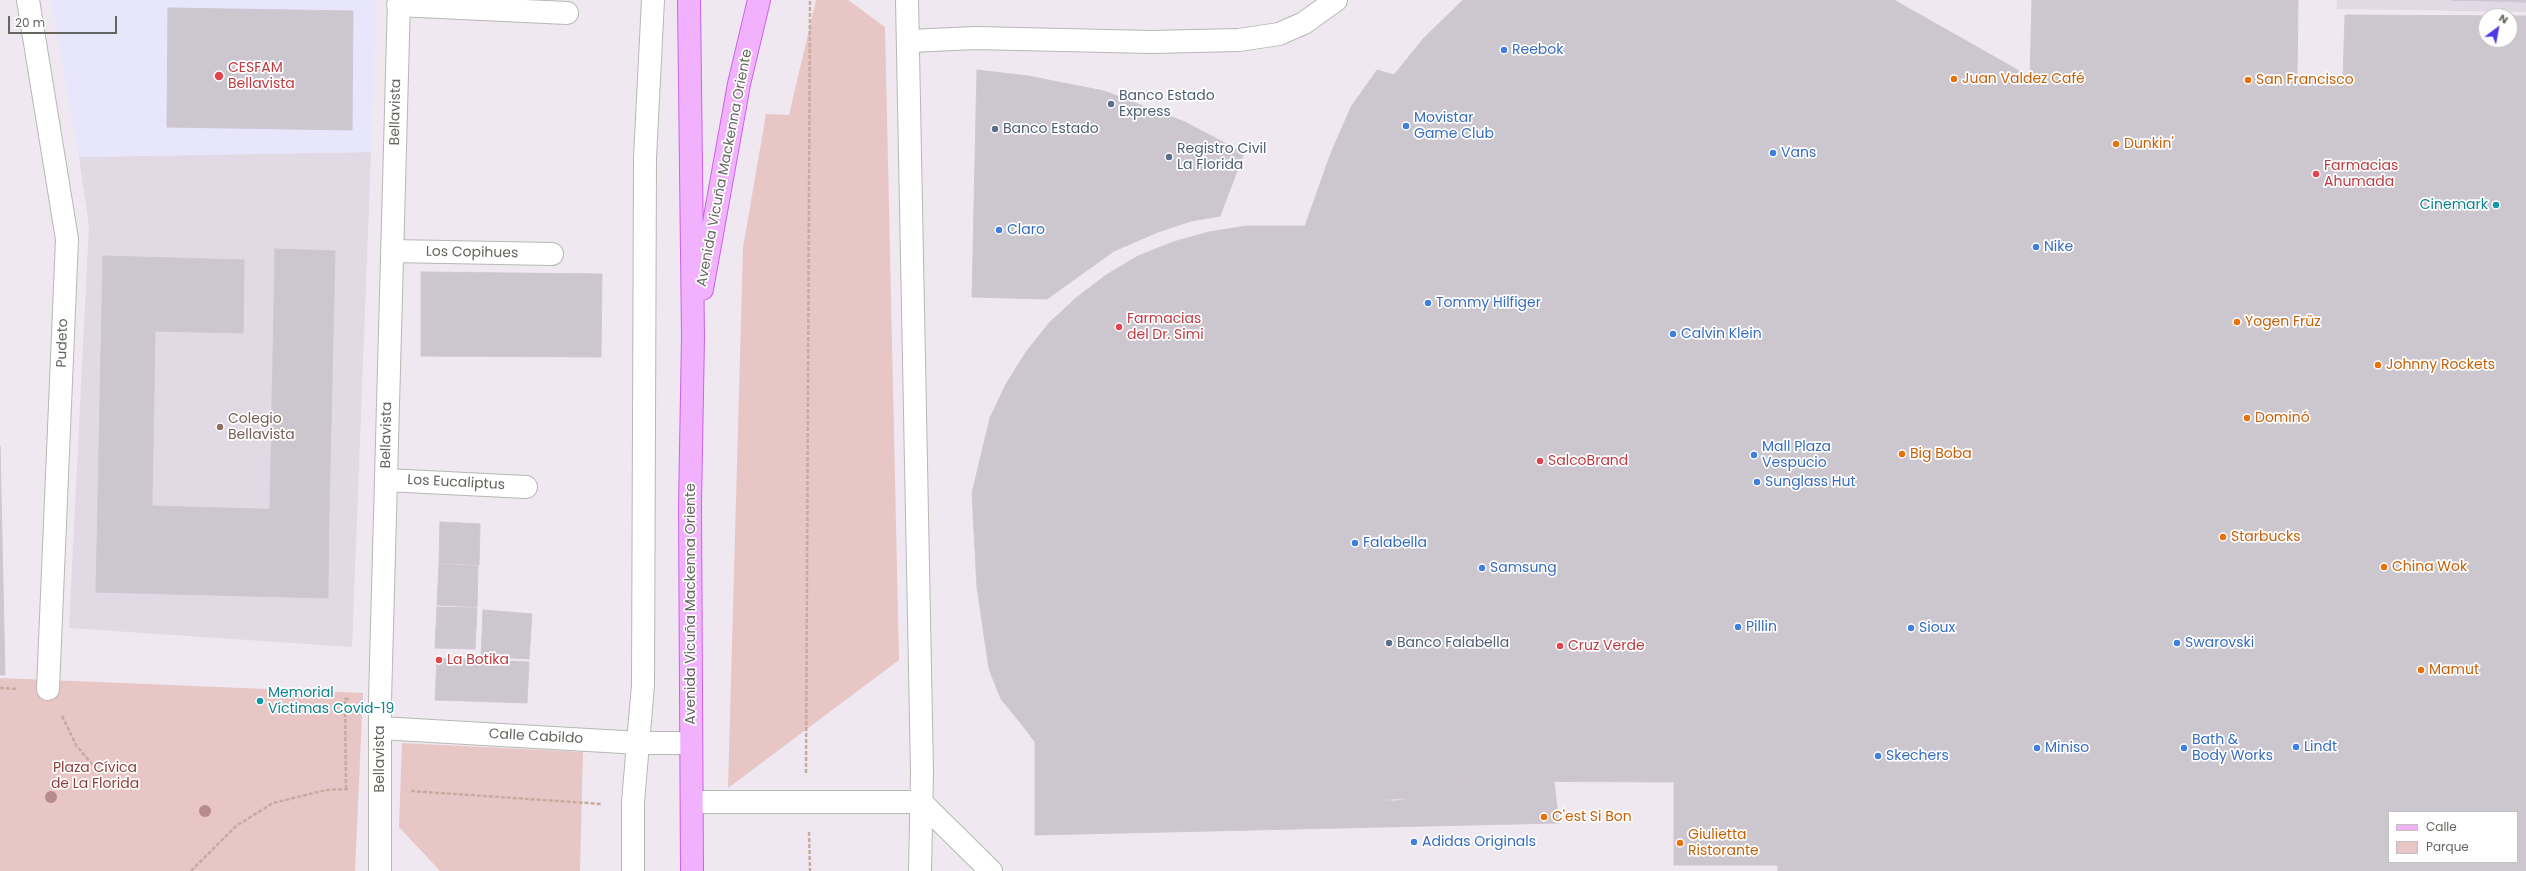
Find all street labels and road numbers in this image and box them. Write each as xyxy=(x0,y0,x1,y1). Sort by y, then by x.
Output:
street label: Avenida Vicuña Mackenna Oriente xyxy=(694,48,756,288)
street label: Bellavista xyxy=(387,78,405,146)
street label: Los Copihues xyxy=(426,244,518,262)
street label: Pudeto xyxy=(54,318,72,368)
street label: Bellavista xyxy=(378,401,396,469)
street label: Los Eucaliptus xyxy=(407,472,505,494)
street label: Avenida Vicuña Mackenna Oriente xyxy=(683,483,699,725)
street label: Bellavista xyxy=(372,726,388,792)
street label: Calle Cabildo xyxy=(488,726,584,748)

